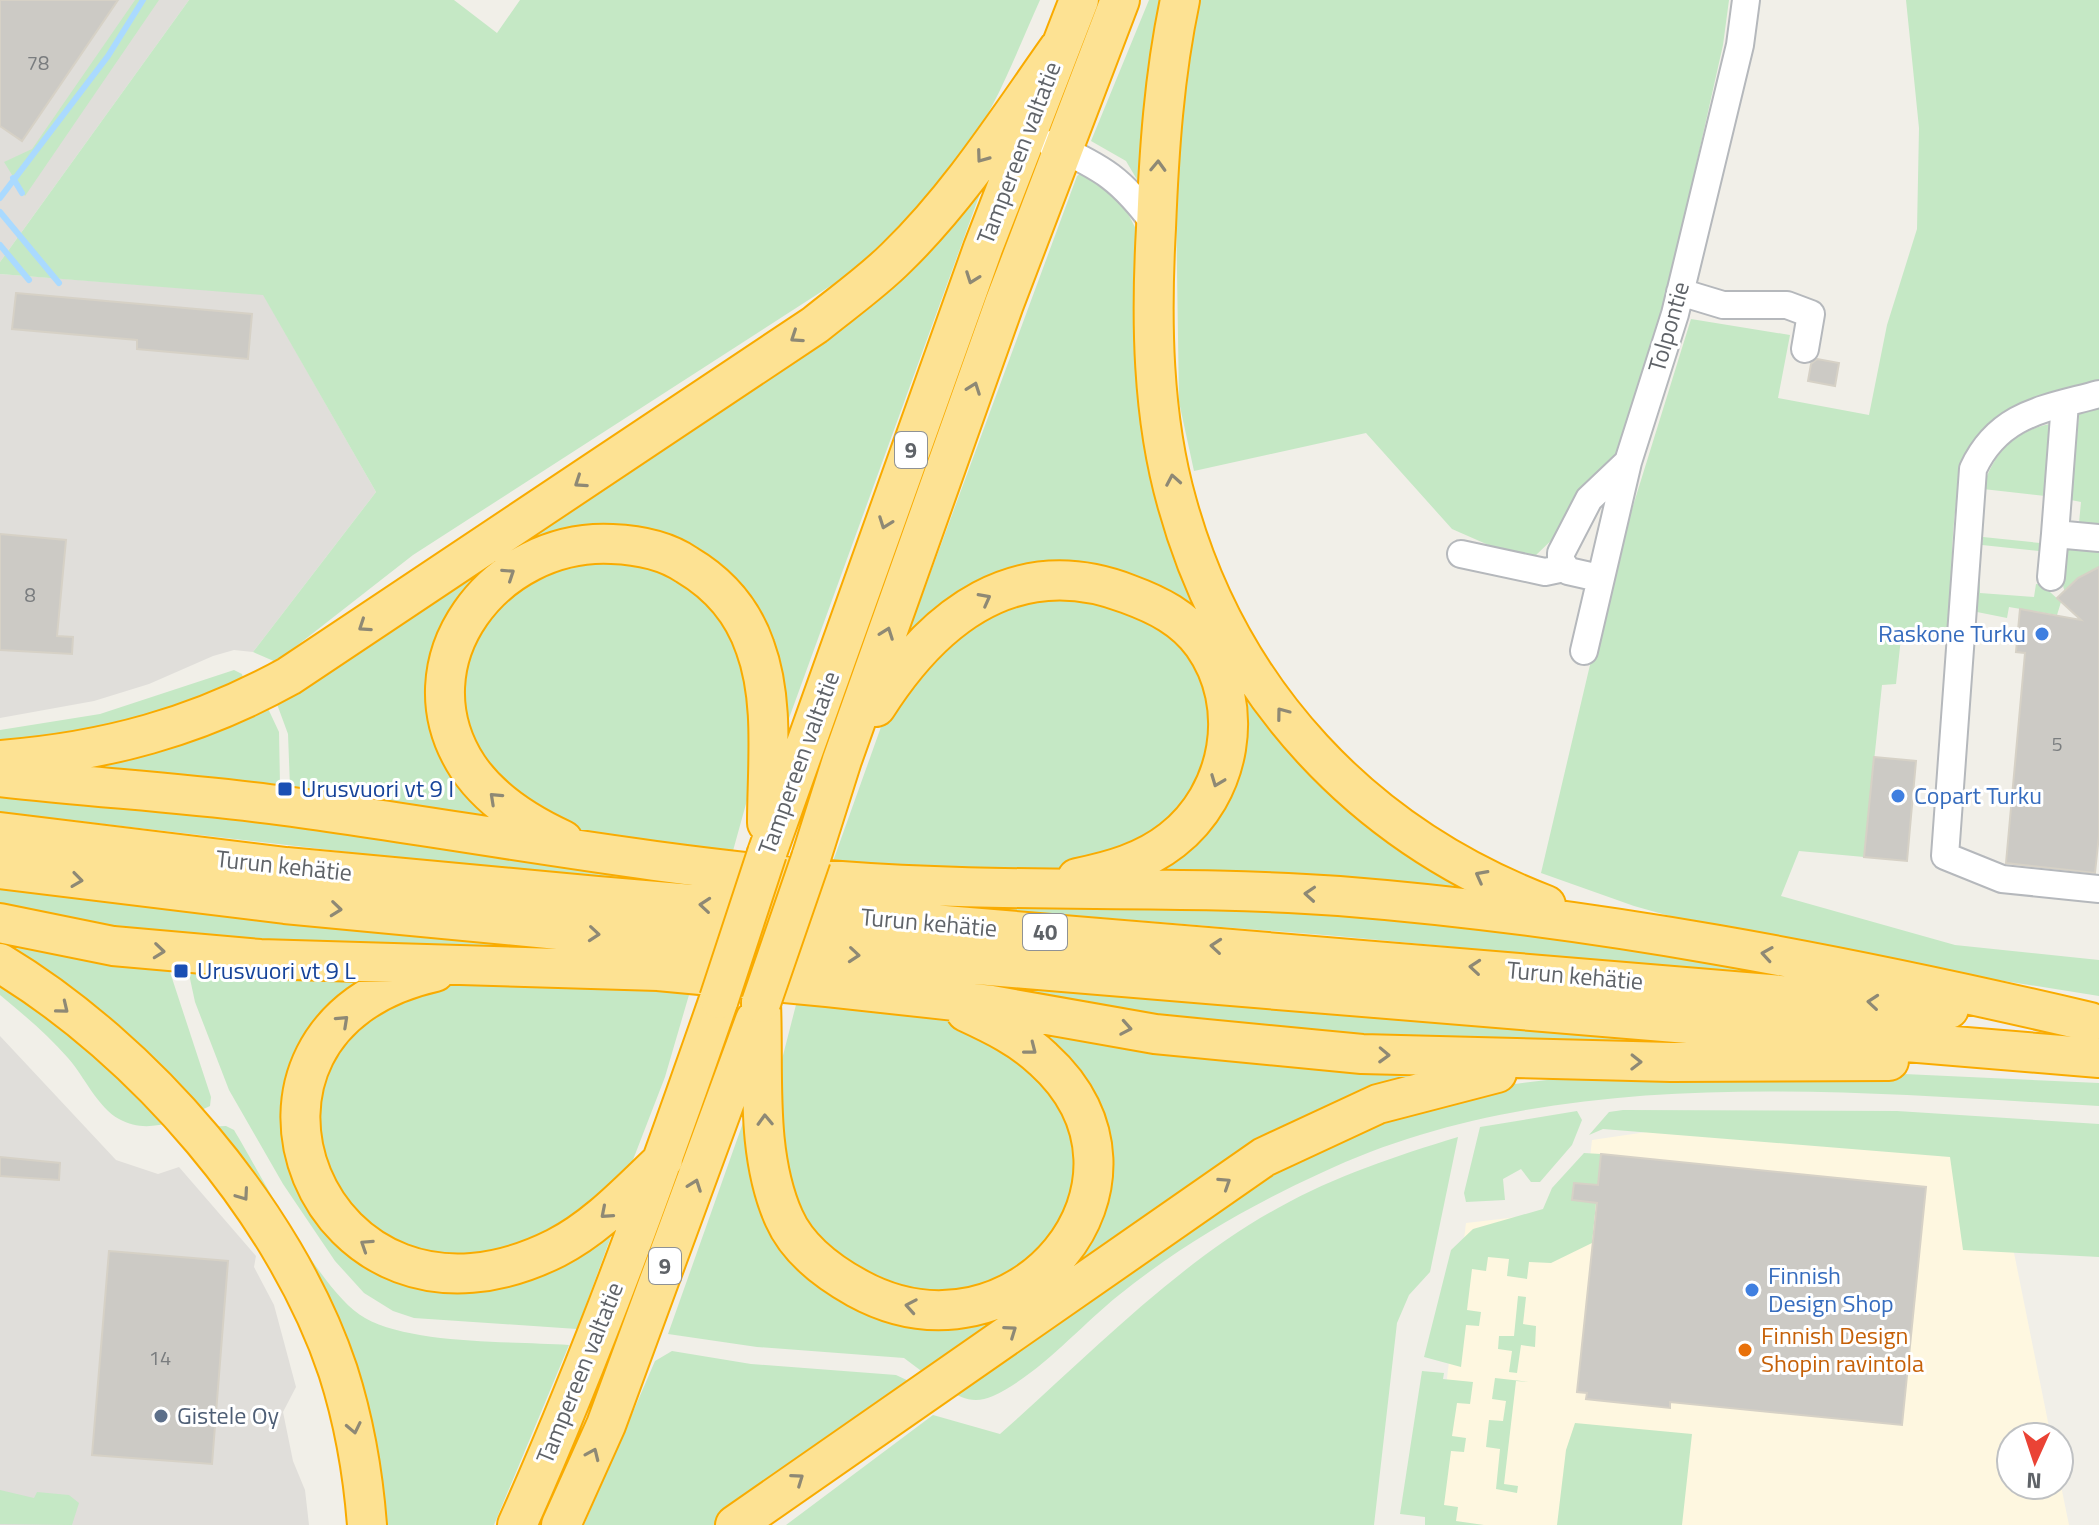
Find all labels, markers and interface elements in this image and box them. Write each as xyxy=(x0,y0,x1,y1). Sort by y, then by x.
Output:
house number: 78 xyxy=(27,47,49,78)
street label: Tampereen valtatie xyxy=(967,56,1069,249)
one-way arrow xyxy=(977,148,992,163)
one-way arrow xyxy=(1149,159,1166,172)
one-way arrow xyxy=(966,270,982,284)
street label: Tolpontie xyxy=(1638,277,1698,376)
one-way arrow xyxy=(791,327,805,342)
one-way arrow xyxy=(965,382,981,396)
road number: 9 xyxy=(895,432,927,468)
one-way arrow xyxy=(575,472,589,487)
one-way arrow xyxy=(1165,473,1182,487)
one-way arrow xyxy=(878,515,895,529)
one-way arrow xyxy=(501,569,515,584)
house number: 8 xyxy=(24,579,36,610)
one-way arrow xyxy=(976,594,991,609)
place label: Raskone Turku xyxy=(1878,615,2026,651)
one-way arrow xyxy=(358,616,373,631)
marker: Raskone Turku xyxy=(2033,625,2051,643)
one-way arrow xyxy=(877,627,894,641)
street label: Tampereen valtatie xyxy=(748,666,848,859)
one-way arrow xyxy=(1278,708,1292,722)
house number: 5 xyxy=(2051,728,2063,759)
place label: Urusvuori vt 9 I xyxy=(301,770,454,806)
one-way arrow xyxy=(1210,773,1227,787)
place label: Copart Turku xyxy=(1914,777,2042,813)
marker: Urusvuori vt 9 I xyxy=(276,780,294,798)
marker: Copart Turku xyxy=(1889,787,1907,805)
one-way arrow xyxy=(490,793,505,807)
street label: Turun kehätie xyxy=(214,840,354,890)
one-way arrow xyxy=(70,871,84,888)
one-way arrow xyxy=(1475,871,1490,886)
one-way arrow xyxy=(1303,886,1316,903)
one-way arrow xyxy=(698,897,711,914)
street label: Turun kehätie xyxy=(860,898,999,946)
one-way arrow xyxy=(329,900,342,917)
road number: 40 xyxy=(1023,914,1067,950)
one-way arrow xyxy=(588,925,601,942)
one-way arrow xyxy=(1209,938,1222,955)
one-way arrow xyxy=(153,942,166,959)
one-way arrow xyxy=(847,946,860,963)
one-way arrow xyxy=(1761,947,1774,964)
street label: Turun kehätie xyxy=(1506,951,1645,999)
place label: Urusvuori vt 9 L xyxy=(197,952,356,988)
one-way arrow xyxy=(1468,959,1481,976)
marker: Urusvuori vt 9 L xyxy=(172,962,190,980)
one-way arrow xyxy=(1866,994,1879,1011)
one-way arrow xyxy=(54,999,69,1013)
one-way arrow xyxy=(334,1016,349,1030)
one-way arrow xyxy=(1119,1019,1132,1036)
one-way arrow xyxy=(1022,1039,1036,1054)
one-way arrow xyxy=(1378,1047,1391,1064)
one-way arrow xyxy=(1630,1053,1643,1070)
one-way arrow xyxy=(757,1113,774,1126)
one-way arrow xyxy=(1216,1177,1231,1192)
one-way arrow xyxy=(685,1179,702,1193)
one-way arrow xyxy=(233,1186,248,1200)
one-way arrow xyxy=(601,1203,615,1218)
one-way arrow xyxy=(361,1240,375,1255)
road number: 9 xyxy=(649,1248,681,1284)
place label: Finnish Design Shop xyxy=(1768,1257,1894,1321)
street label: Tampereen valtatie xyxy=(526,1276,632,1469)
marker: Finnish Design Shop xyxy=(1743,1281,1761,1299)
one-way arrow xyxy=(904,1299,917,1316)
place label: Finnish Design Shopin ravintola xyxy=(1761,1317,1924,1381)
one-way arrow xyxy=(1003,1325,1017,1340)
marker: Finnish Design Shopin ravintola xyxy=(1736,1341,1754,1359)
house number: 14 xyxy=(149,1342,171,1373)
place label: Gistele Oy xyxy=(177,1397,280,1433)
marker: Gistele Oy xyxy=(152,1407,170,1425)
one-way arrow xyxy=(344,1421,361,1435)
north arrow xyxy=(1995,1421,2075,1501)
one-way arrow xyxy=(583,1448,599,1462)
text: N xyxy=(2025,1464,2042,1498)
one-way arrow xyxy=(789,1474,803,1489)

